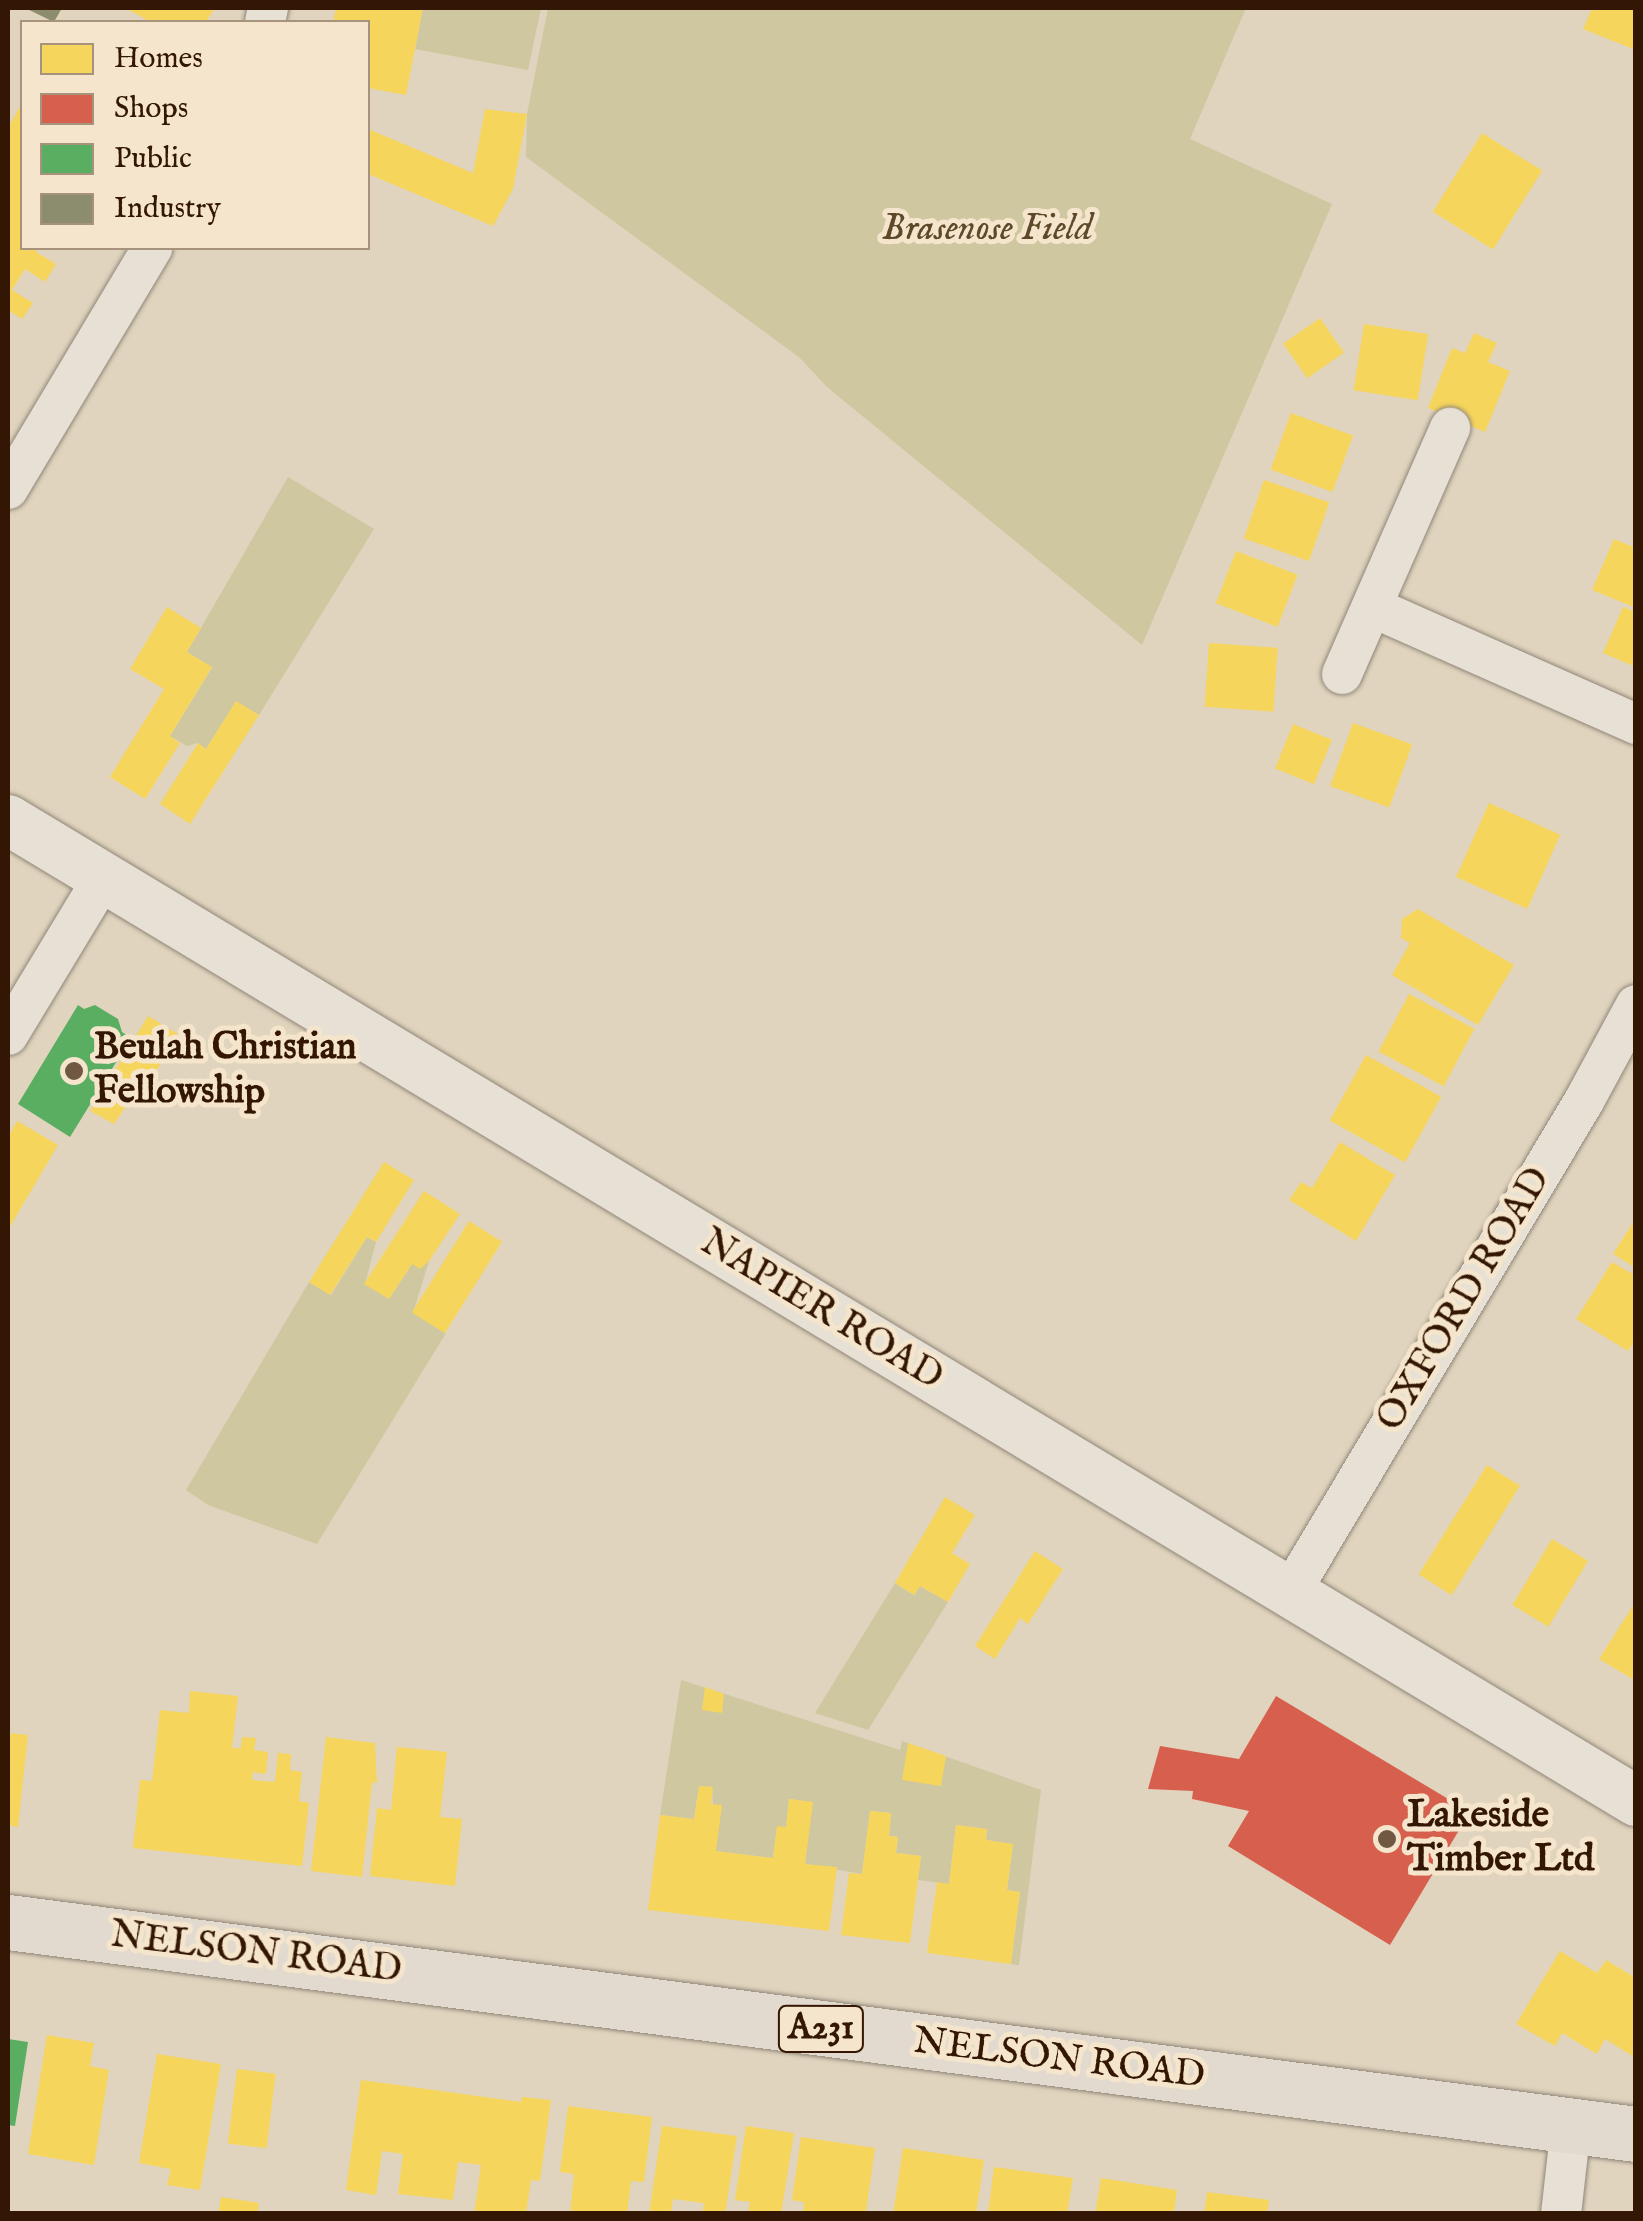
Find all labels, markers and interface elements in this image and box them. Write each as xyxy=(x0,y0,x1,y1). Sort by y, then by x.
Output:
legend xyxy=(20,20,370,250)
text: Homes xyxy=(114,40,203,78)
text: Shops xyxy=(114,90,188,128)
text: Public xyxy=(114,140,192,178)
text: Industry xyxy=(114,190,221,228)
park label: Brasenose Field xyxy=(881,207,1093,253)
place label: Beulah Christian Fellowship xyxy=(94,1026,356,1116)
marker: Beulah Christian Fellowship xyxy=(63,1060,85,1082)
street label: OXFORD ROAD xyxy=(1368,1160,1562,1440)
street label: NAPIER ROAD xyxy=(692,1221,950,1401)
place label: Lakeside Timber Ltd xyxy=(1407,1794,1594,1884)
marker: Lakeside Timber Ltd xyxy=(1376,1828,1398,1850)
street label: NELSON ROAD xyxy=(108,1914,404,1994)
road number: A231 xyxy=(776,1999,866,2059)
street label: NELSON ROAD xyxy=(911,2020,1207,2100)

